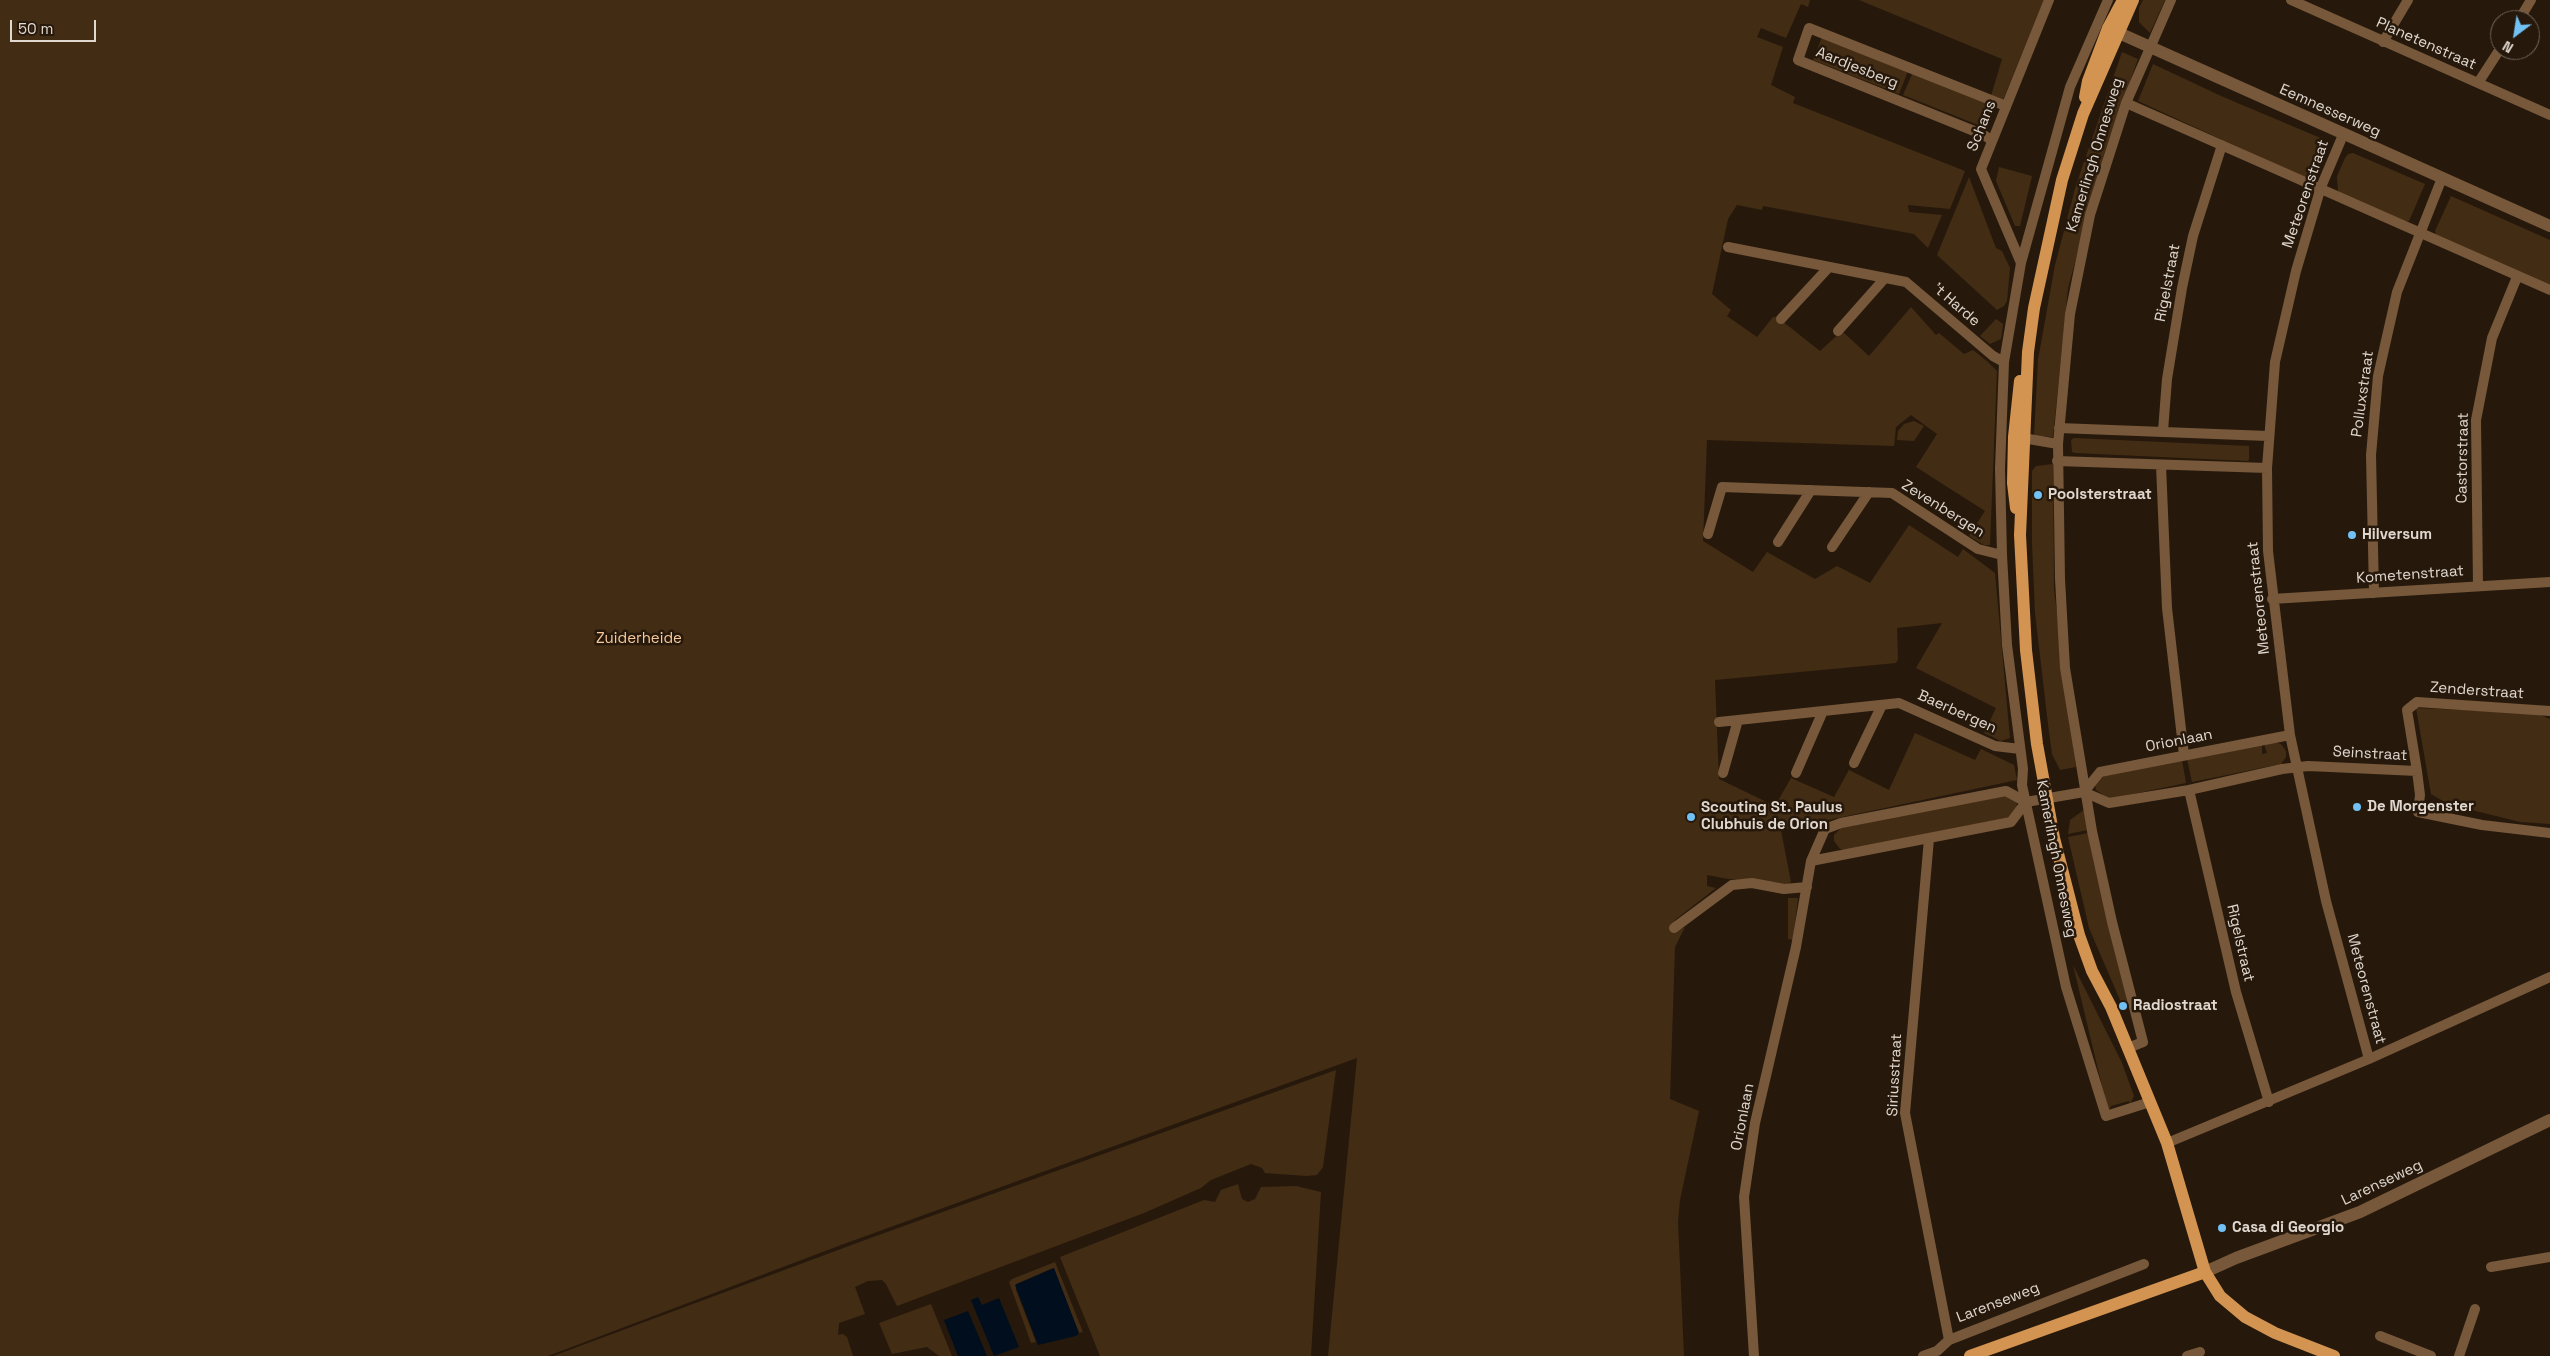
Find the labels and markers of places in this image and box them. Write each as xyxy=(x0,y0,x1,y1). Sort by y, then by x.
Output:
place label: Poolsterstraat xyxy=(2048,486,2152,504)
marker: Poolsterstraat xyxy=(2032,489,2044,501)
place label: Hilversum xyxy=(2362,526,2432,544)
marker: Hilversum xyxy=(2346,529,2358,541)
place label: De Morgenster xyxy=(2367,798,2474,816)
place label: Scouting St. Paulus Clubhuis de Orion xyxy=(1701,799,1843,834)
marker: De Morgenster xyxy=(2351,801,2363,813)
marker: Scouting St. Paulus Clubhuis de Orion xyxy=(1685,811,1697,823)
place label: Radiostraat xyxy=(2133,997,2218,1015)
marker: Radiostraat xyxy=(2117,1000,2129,1012)
place label: Casa di Georgio xyxy=(2232,1219,2344,1237)
marker: Casa di Georgio xyxy=(2216,1222,2228,1234)

